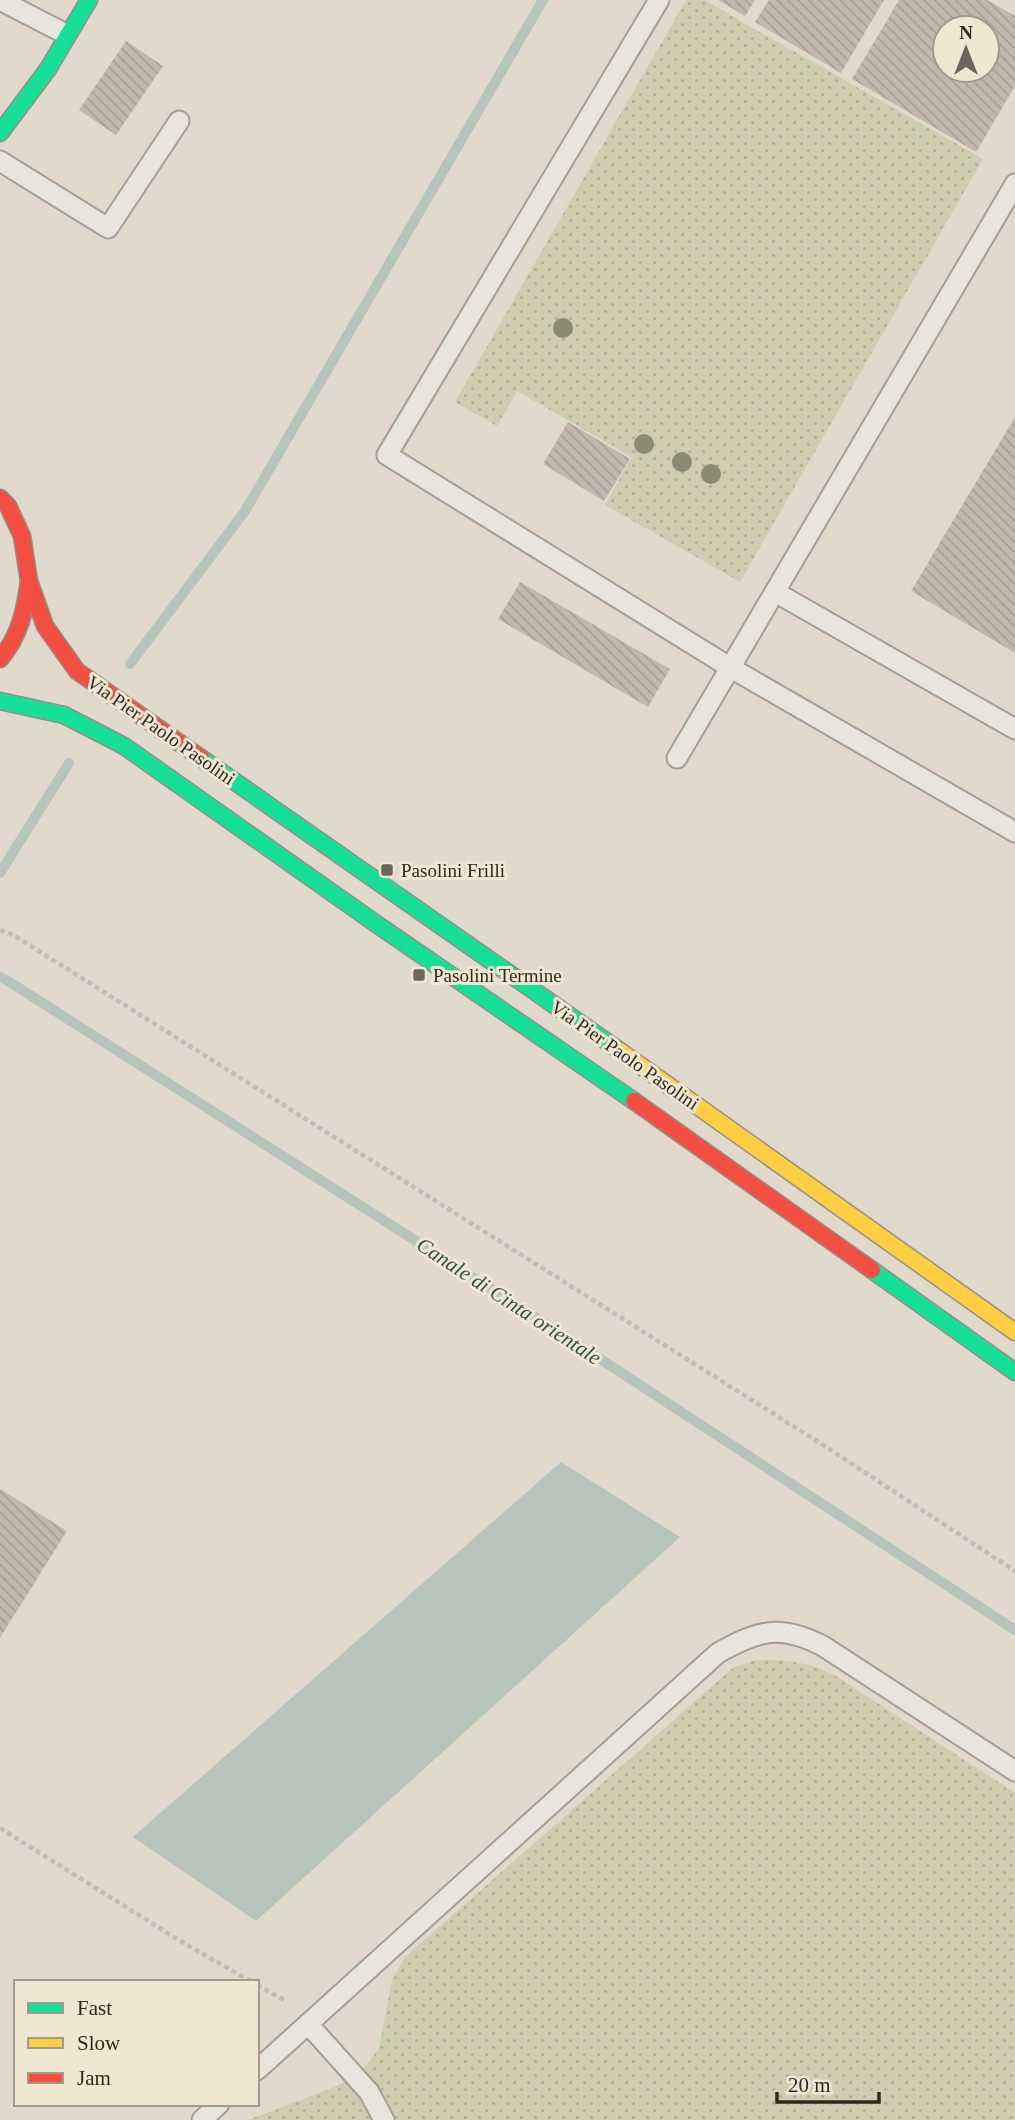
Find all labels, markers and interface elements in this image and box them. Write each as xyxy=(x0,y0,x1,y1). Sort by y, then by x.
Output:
north arrow xyxy=(931,14,1001,84)
text: N xyxy=(959,22,973,43)
street label: Via Pier Paolo Pasolini xyxy=(83,671,239,789)
place label: Pasolini Frilli xyxy=(401,860,505,881)
marker: Pasolini Frilli xyxy=(379,862,395,878)
place label: Pasolini Termine xyxy=(433,965,562,986)
marker: Pasolini Termine xyxy=(411,967,427,983)
street label: Via Pier Paolo Pasolini xyxy=(547,996,703,1114)
water label: Canale di Cinta orientale xyxy=(412,1232,606,1370)
legend xyxy=(14,1980,259,2106)
text: Fast xyxy=(77,1996,112,2020)
text: Slow xyxy=(77,2031,121,2055)
scale bar xyxy=(777,2060,878,2104)
text: Jam xyxy=(77,2066,111,2090)
text: 20 m xyxy=(788,2073,831,2097)

